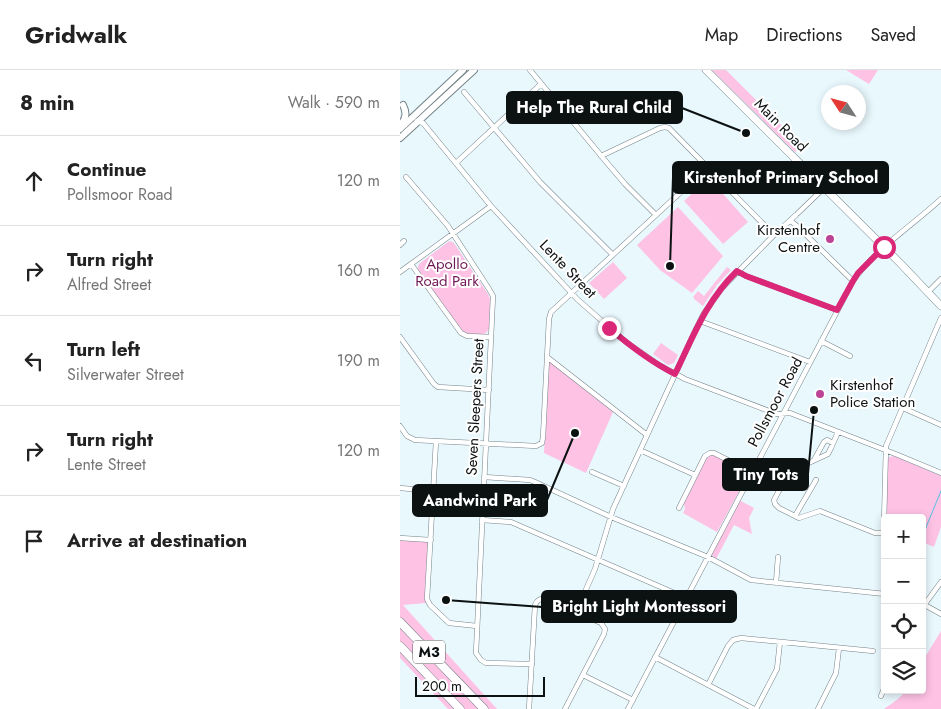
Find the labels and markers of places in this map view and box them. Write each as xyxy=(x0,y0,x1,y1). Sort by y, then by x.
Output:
callout: Help The Rural Child xyxy=(507,92,682,123)
callout: Kirstenhof Primary School xyxy=(673,162,888,193)
place label: Kirstenhof Centre xyxy=(757,219,821,258)
marker: Kirstenhof Centre xyxy=(824,233,836,245)
place label: Kirstenhof Police Station xyxy=(830,374,915,413)
marker: Kirstenhof Police Station xyxy=(814,388,826,400)
callout: Tiny Tots xyxy=(723,459,808,490)
callout: Aandwind Park xyxy=(413,485,547,516)
callout: Bright Light Montessori xyxy=(542,591,736,622)

